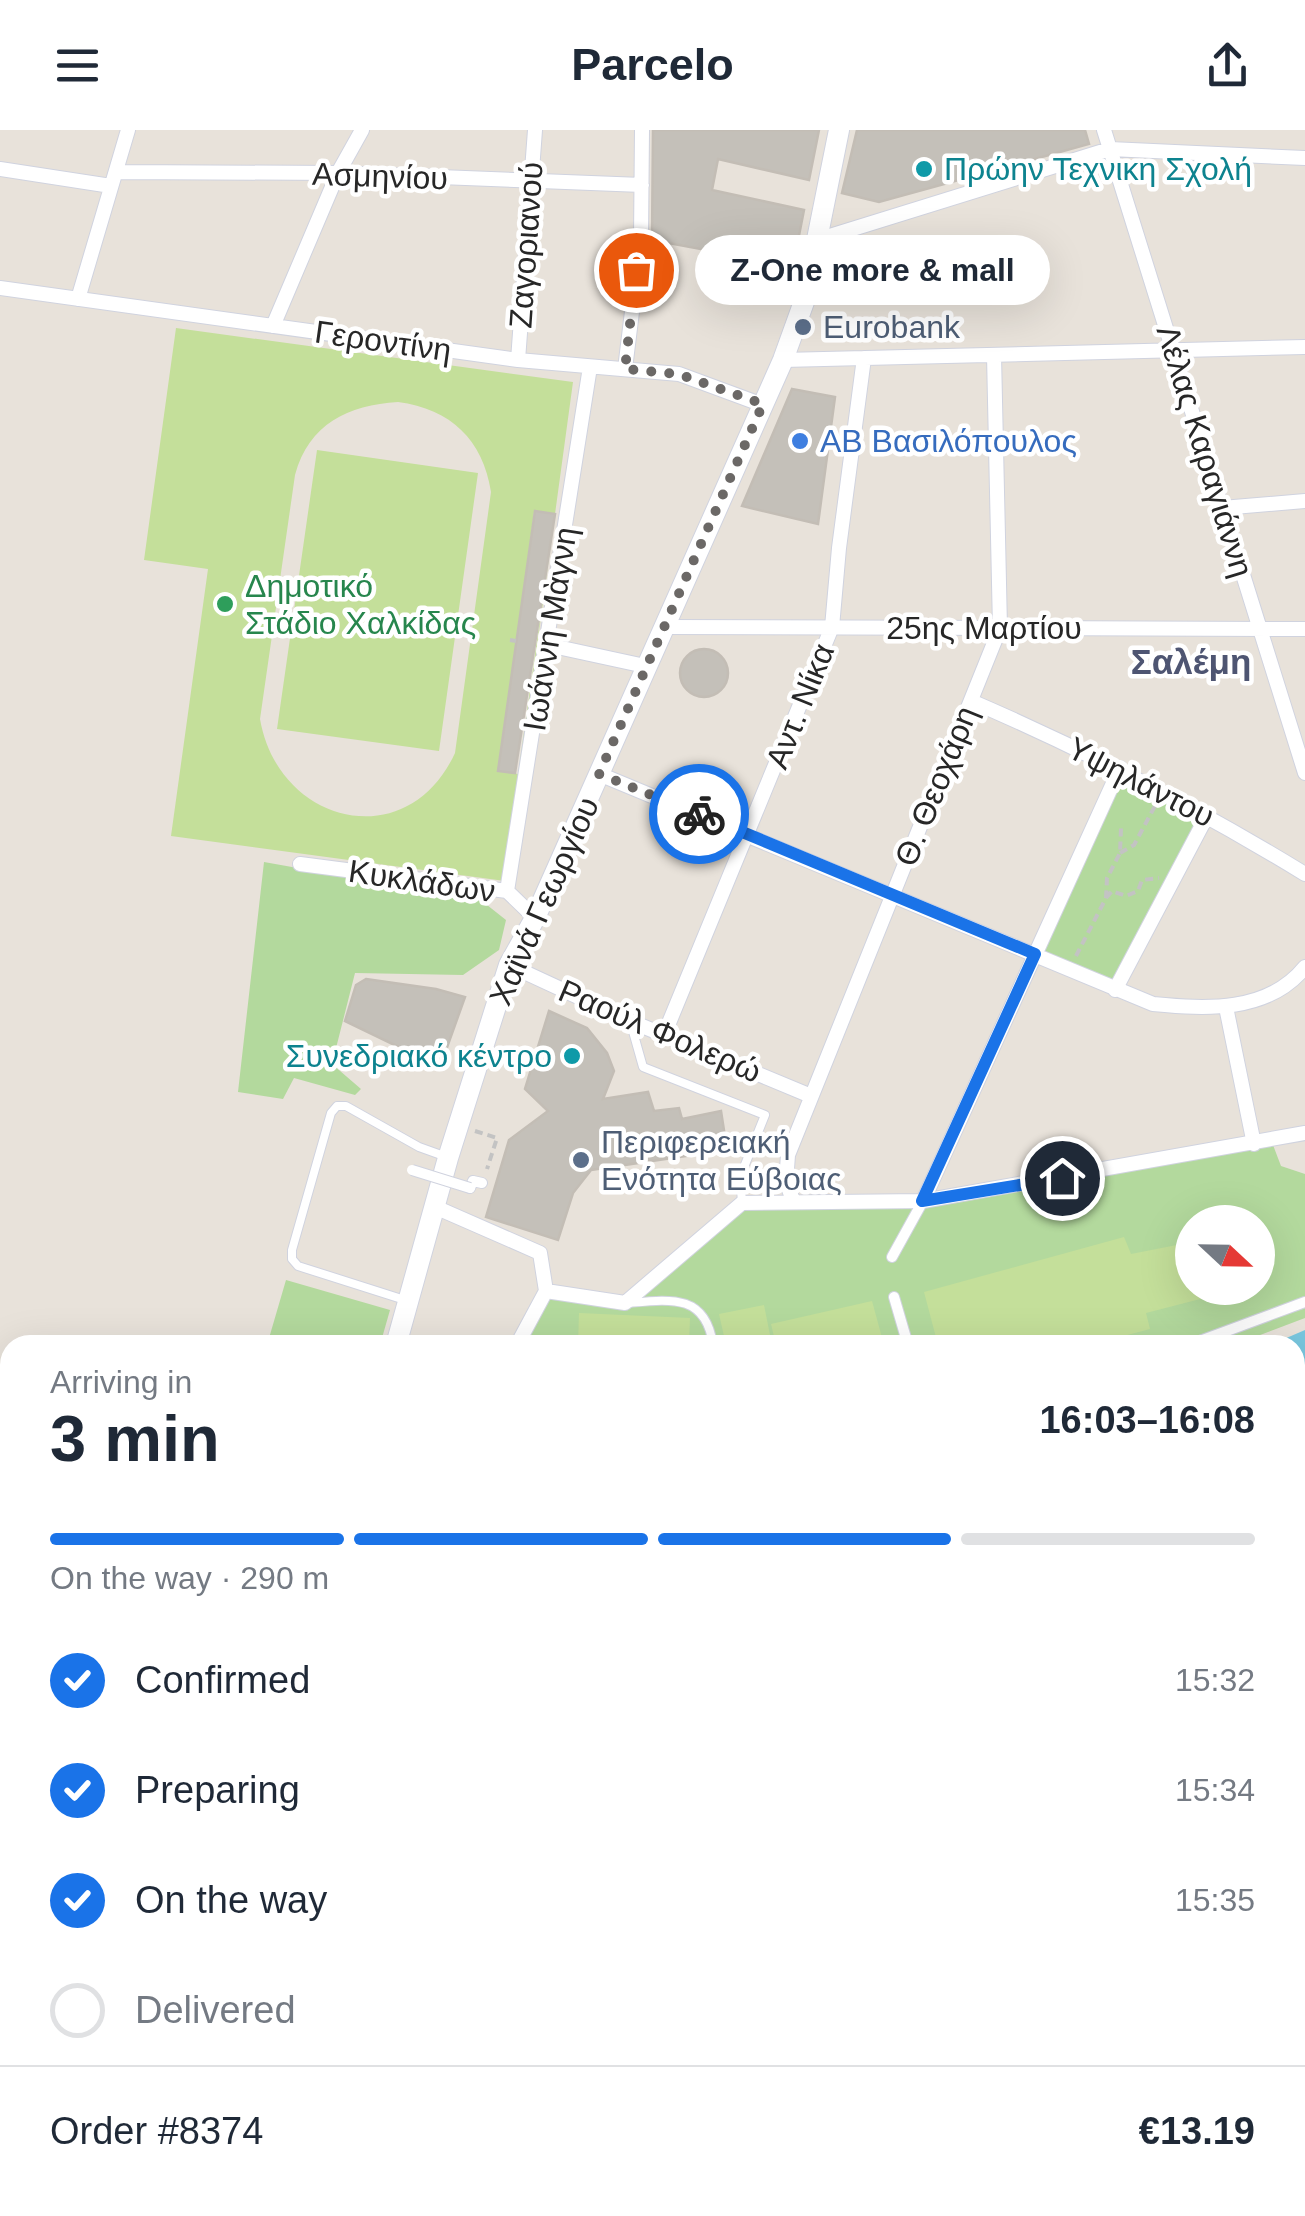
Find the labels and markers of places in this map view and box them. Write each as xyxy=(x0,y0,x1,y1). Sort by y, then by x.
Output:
place label: Πρώην Τεχνικη Σχολή xyxy=(944,151,1252,187)
marker: Πρώην Τεχνικη Σχολή xyxy=(913,158,935,180)
pin xyxy=(594,228,679,313)
callout: Z-One more & mall xyxy=(696,235,1051,305)
place label: Eurobank xyxy=(823,309,961,345)
marker: Eurobank xyxy=(792,316,814,338)
place label: ΑΒ Βασιλόπουλος xyxy=(820,423,1077,459)
marker: ΑΒ Βασιλόπουλος xyxy=(789,430,811,452)
place label: Δημοτικό Στάδιο Χαλκίδας xyxy=(245,568,476,641)
marker: Δημοτικό Στάδιο Χαλκίδας xyxy=(214,593,236,615)
place label: Συνεδριακό κέντρο xyxy=(286,1038,552,1074)
marker: Συνεδριακό κέντρο xyxy=(561,1045,583,1067)
place label: Περιφερειακή Ενότητα Εύβοιας xyxy=(601,1124,842,1197)
pin xyxy=(1020,1136,1105,1221)
marker: Περιφερειακή Ενότητα Εύβοιας xyxy=(570,1149,592,1171)

